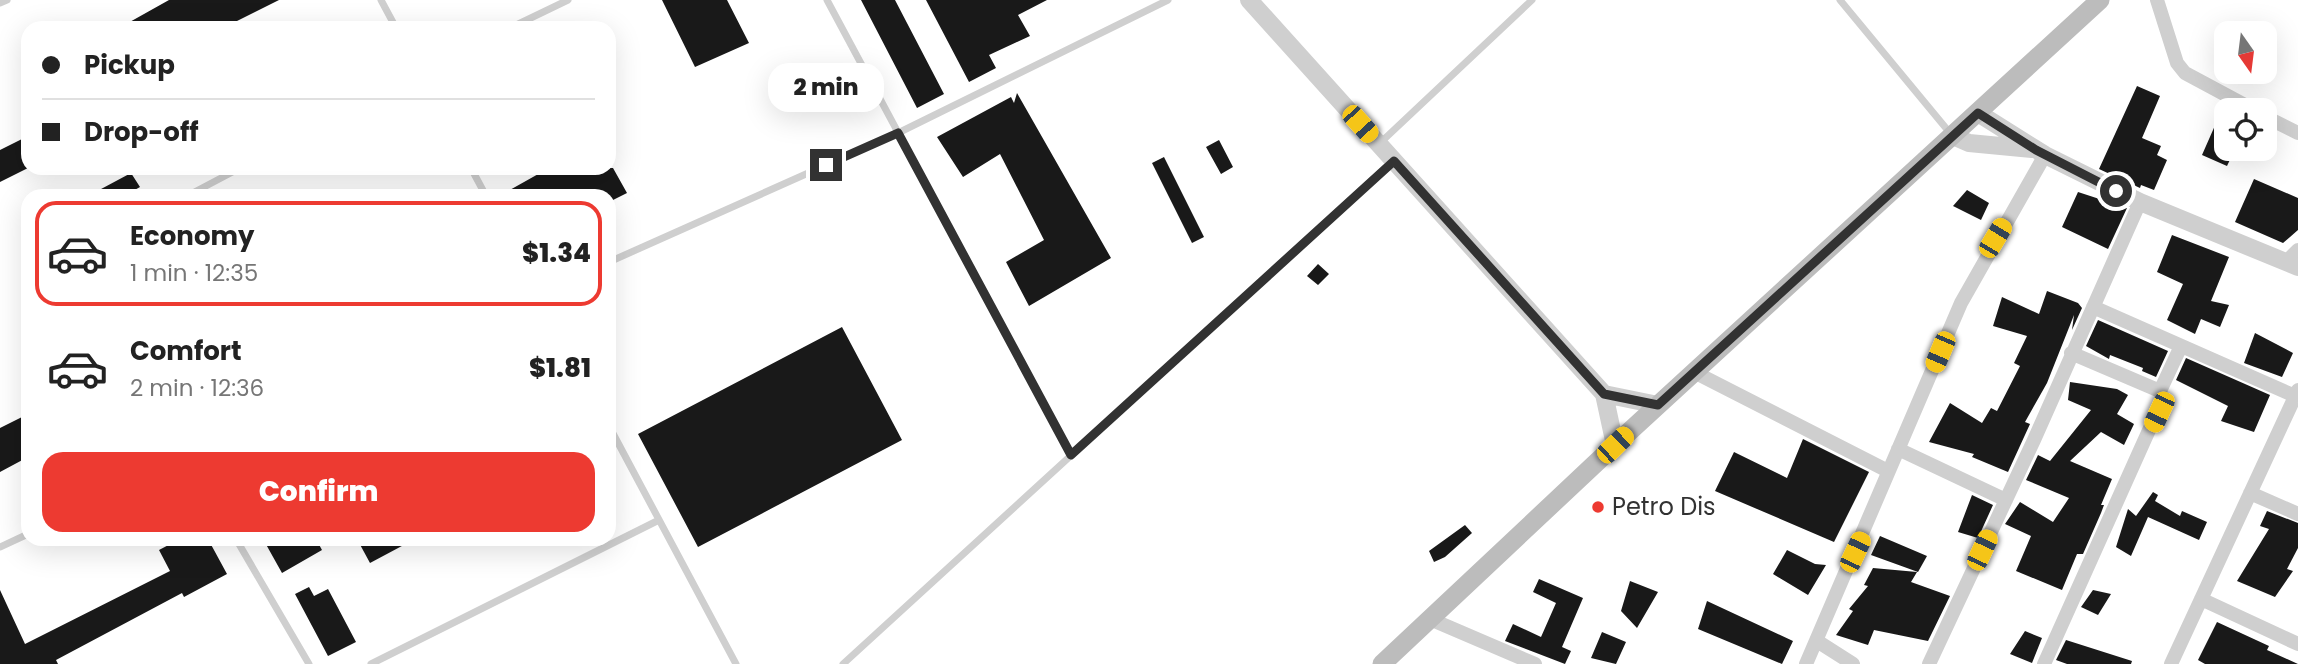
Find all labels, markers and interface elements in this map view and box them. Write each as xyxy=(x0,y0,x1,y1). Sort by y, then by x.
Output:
north arrow xyxy=(2214,21,2277,84)
map controls xyxy=(2214,21,2277,161)
text: Pickup xyxy=(84,47,175,83)
callout: 2 min xyxy=(768,64,884,113)
text: 2 min xyxy=(794,71,858,103)
button: locate xyxy=(2214,98,2277,161)
car xyxy=(1339,101,1382,147)
text: Drop-off xyxy=(84,114,199,150)
route end xyxy=(810,149,842,181)
route start xyxy=(2100,175,2132,207)
car xyxy=(1976,215,2015,261)
text: Economy xyxy=(130,218,254,254)
icon: car xyxy=(46,222,109,285)
text: $1.34 xyxy=(522,235,591,271)
text: 1 min · 12:35 xyxy=(130,257,258,289)
car xyxy=(1923,329,1958,375)
text: Comfort xyxy=(130,333,242,369)
icon: car xyxy=(46,337,109,400)
text: $1.81 xyxy=(529,350,591,386)
text: 2 min · 12:36 xyxy=(130,372,264,404)
car xyxy=(2141,389,2178,435)
car xyxy=(1593,423,1638,467)
button: Confirm xyxy=(42,452,595,532)
place label: Petro Dis xyxy=(1612,490,1716,523)
marker: Petro Dis xyxy=(1590,499,1606,515)
car xyxy=(1964,527,2001,573)
car xyxy=(1837,529,1874,575)

